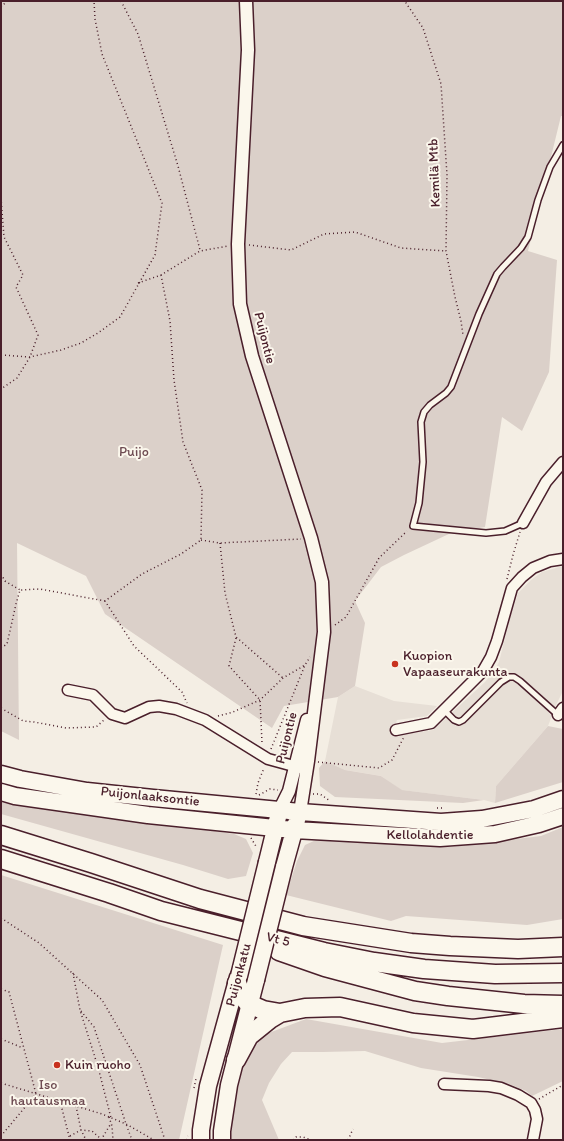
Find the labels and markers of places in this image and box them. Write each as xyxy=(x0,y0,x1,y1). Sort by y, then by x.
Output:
place label: Kuopion Vapaaseurakunta xyxy=(403,648,507,680)
marker: Kuopion Vapaaseurakunta xyxy=(390,659,400,669)
place label: Kuin ruoho xyxy=(65,1057,131,1073)
marker: Kuin ruoho xyxy=(52,1060,62,1070)

